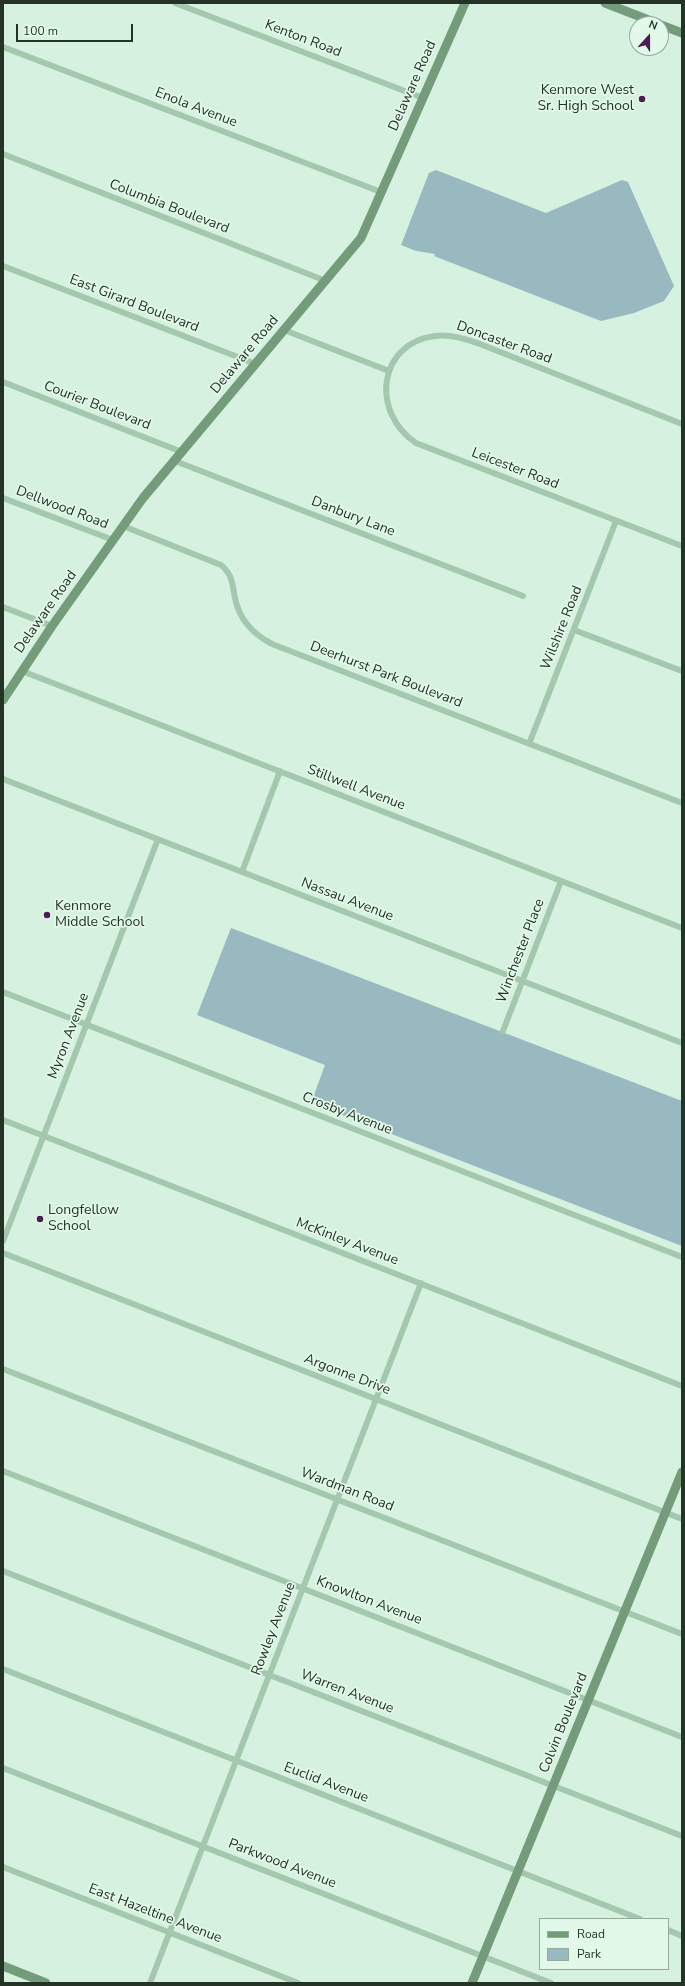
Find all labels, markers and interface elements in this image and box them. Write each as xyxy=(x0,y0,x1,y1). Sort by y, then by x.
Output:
scale bar xyxy=(18,16,135,42)
north arrow xyxy=(629,16,669,56)
street label: Kenton Road xyxy=(262,17,344,61)
text: N xyxy=(647,17,660,34)
text: 100 m xyxy=(23,23,58,39)
street label: Delaware Road xyxy=(386,38,440,134)
place label: Kenmore West Sr. High School xyxy=(537,83,634,116)
street label: Enola Avenue xyxy=(153,85,239,131)
marker: Kenmore West Sr. High School xyxy=(637,94,647,104)
street label: Columbia Boulevard xyxy=(107,176,231,238)
street label: East Girard Boulevard xyxy=(67,272,201,336)
street label: Delaware Road xyxy=(207,312,283,398)
street label: Doncaster Road xyxy=(454,318,554,368)
street label: Courier Boulevard xyxy=(41,378,153,434)
street label: Leicester Road xyxy=(469,445,561,493)
street label: Dellwood Road xyxy=(13,483,111,533)
street label: Danbury Lane xyxy=(309,493,397,541)
street label: Delaware Road xyxy=(11,567,81,657)
street label: Wilshire Road xyxy=(538,583,586,673)
street label: Deerhurst Park Boulevard xyxy=(307,638,465,712)
street label: Stillwell Avenue xyxy=(305,762,407,814)
street label: Nassau Avenue xyxy=(298,875,396,925)
street label: Winchester Place xyxy=(493,897,549,1005)
place label: Kenmore Middle School xyxy=(55,899,144,932)
marker: Kenmore Middle School xyxy=(42,910,52,920)
street label: Myron Avenue xyxy=(45,990,93,1082)
street label: Crosby Avenue xyxy=(299,1089,395,1139)
place label: Longfellow School xyxy=(48,1203,119,1236)
marker: Longfellow School xyxy=(35,1214,45,1224)
street label: McKinley Avenue xyxy=(293,1215,401,1269)
street label: Argonne Drive xyxy=(301,1351,393,1399)
street label: Wardman Road xyxy=(298,1464,396,1516)
street label: Knowlton Avenue xyxy=(314,1573,424,1629)
street label: Rowley Avenue xyxy=(249,1580,299,1678)
street label: Warren Avenue xyxy=(298,1666,396,1718)
street label: Colvin Boulevard xyxy=(536,1670,592,1776)
street label: Euclid Avenue xyxy=(281,1759,371,1807)
street label: Parkwood Avenue xyxy=(226,1836,338,1892)
street label: East Hazeltine Avenue xyxy=(86,1881,224,1947)
legend xyxy=(539,1918,669,1970)
text: Road xyxy=(577,1926,605,1942)
text: Park xyxy=(577,1946,601,1962)

